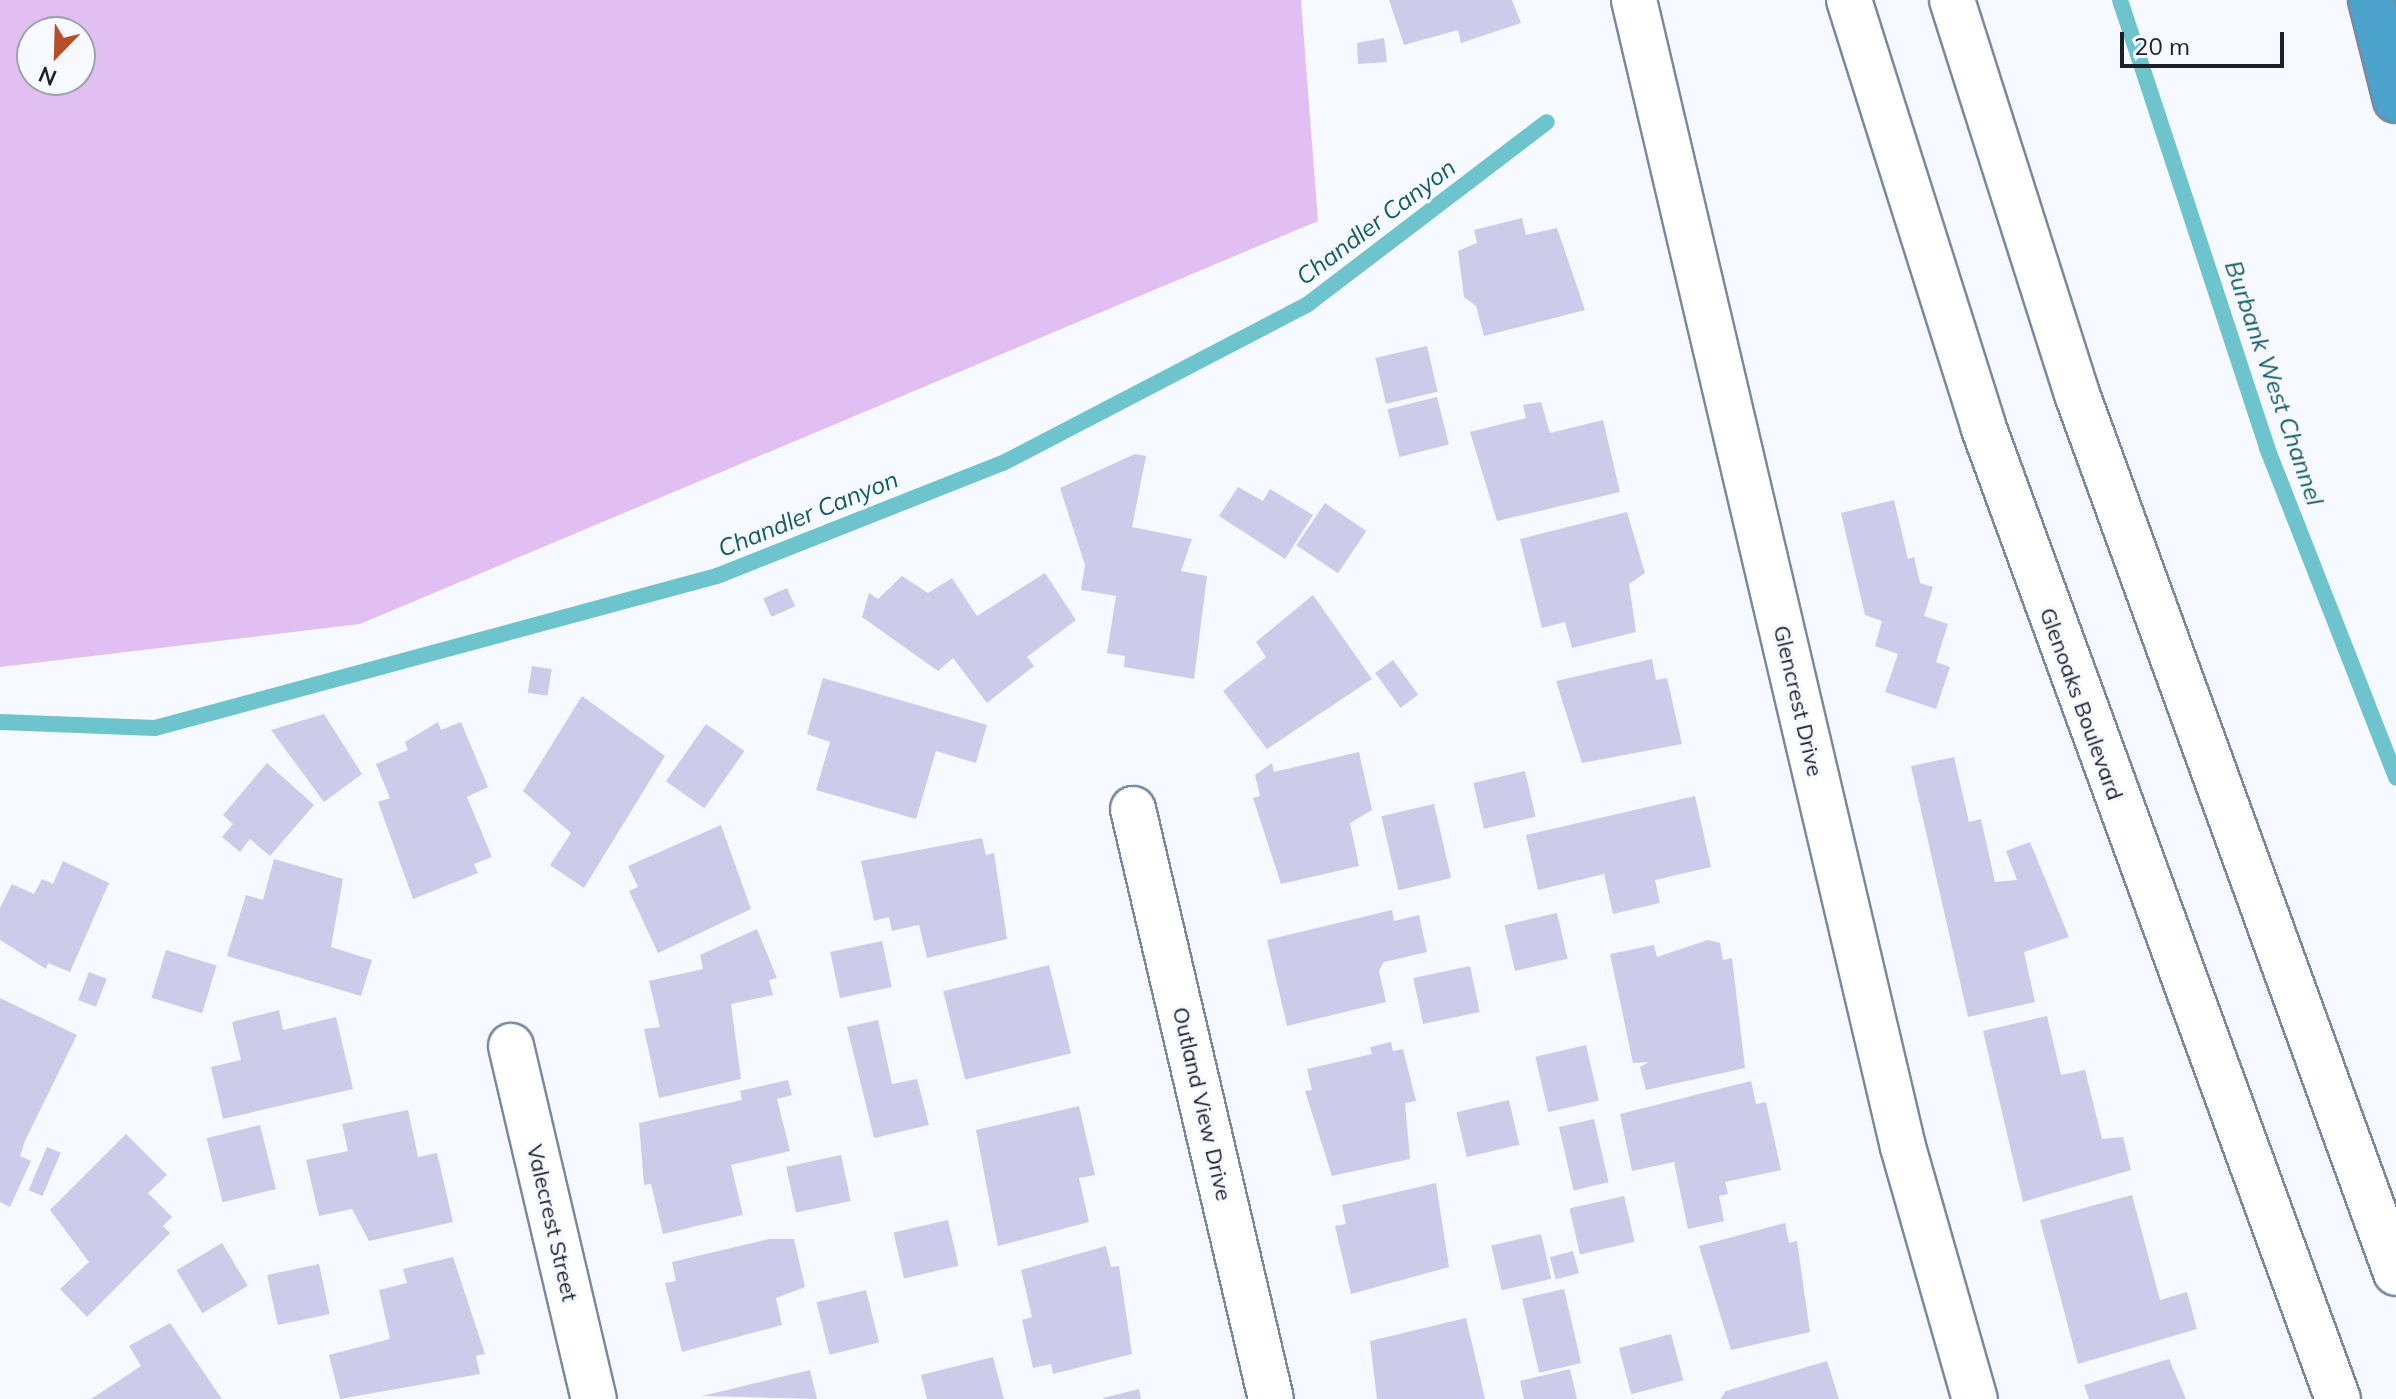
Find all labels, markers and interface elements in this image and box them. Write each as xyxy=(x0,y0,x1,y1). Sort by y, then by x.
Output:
north arrow xyxy=(16,16,96,96)
scale bar xyxy=(2124,16,2288,66)
text: 20 m xyxy=(2134,31,2190,61)
text: N xyxy=(34,60,61,92)
water label: Chandler Canyon xyxy=(1291,153,1461,291)
water label: Burbank West Channel xyxy=(2219,257,2329,509)
water label: Chandler Canyon xyxy=(714,465,902,563)
street label: Glenoaks Boulevard xyxy=(2034,604,2128,804)
street label: Glencrest Drive xyxy=(1768,623,1828,779)
street label: Outland View Drive xyxy=(1167,1005,1237,1203)
street label: Valecrest Street xyxy=(521,1142,583,1304)

